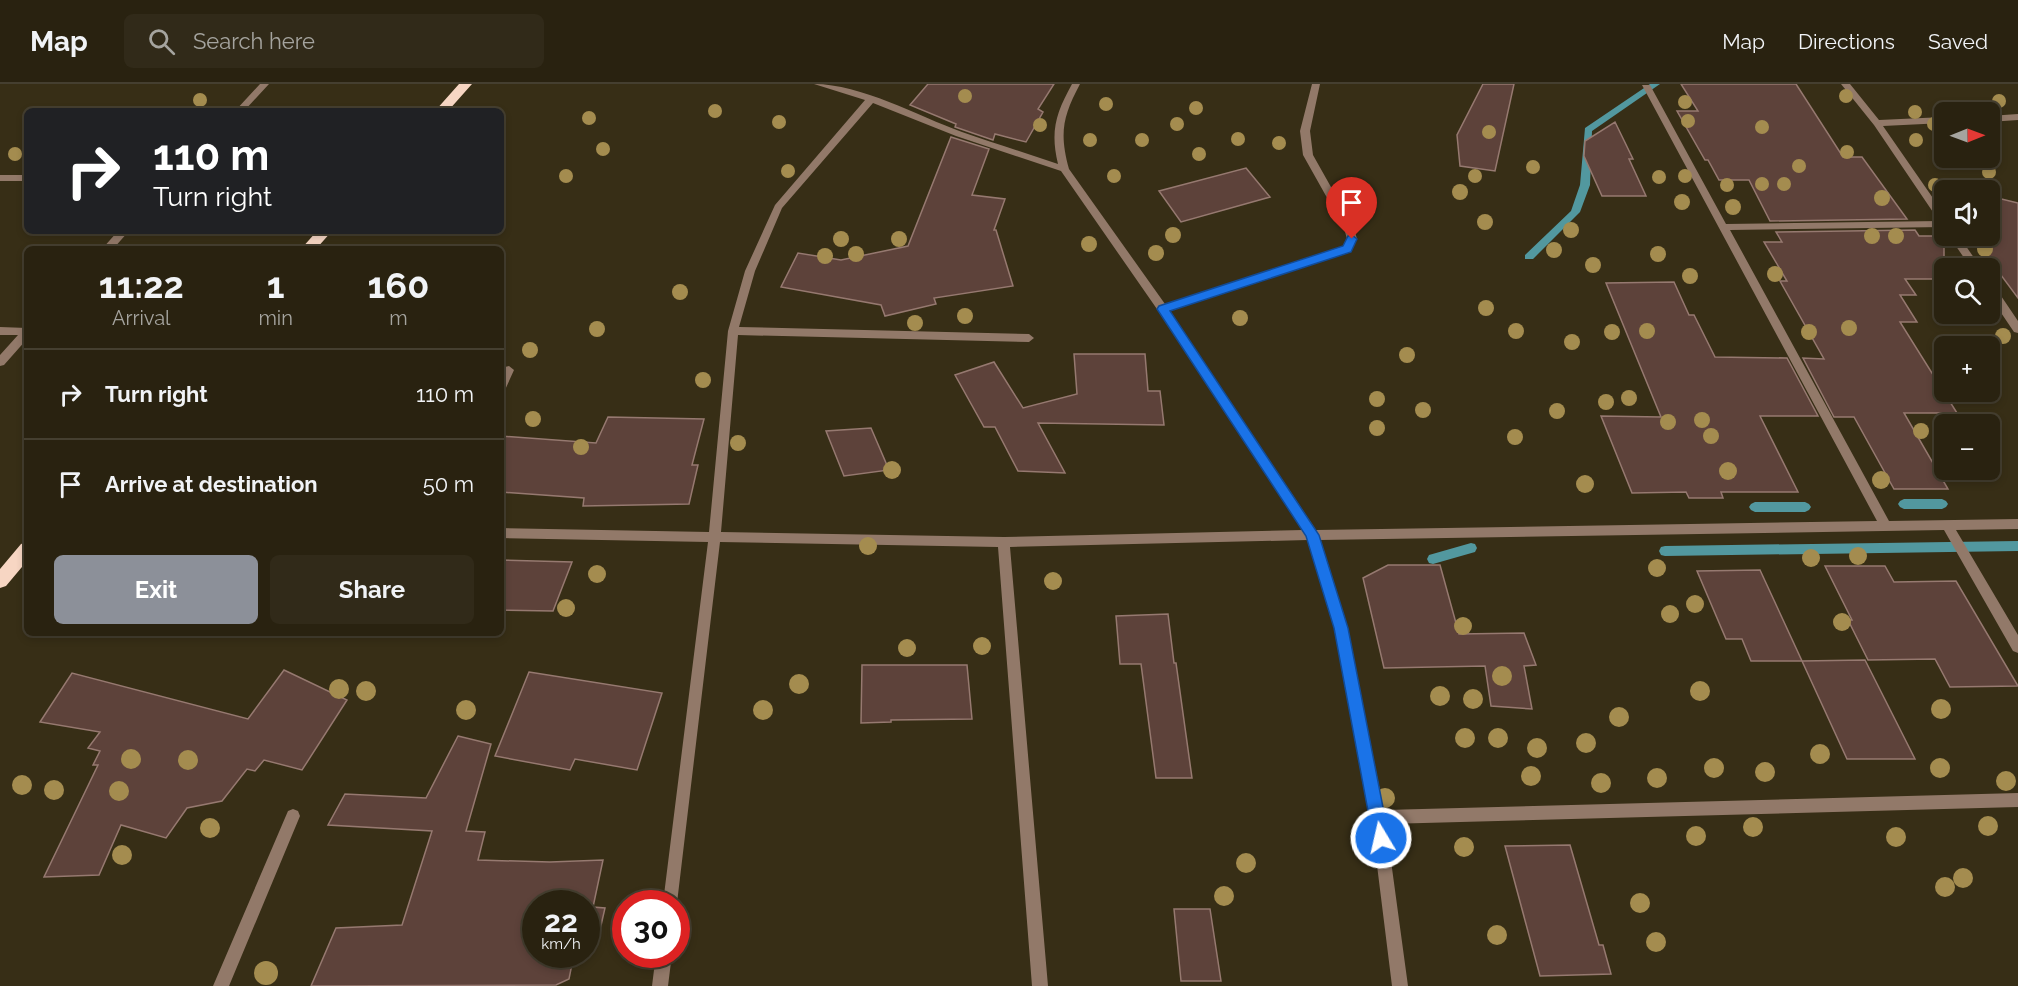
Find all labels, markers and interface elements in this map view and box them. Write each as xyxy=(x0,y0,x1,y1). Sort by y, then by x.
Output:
search box xyxy=(124,14,544,68)
text: Map xyxy=(30,25,88,58)
icon: search xyxy=(145,25,178,58)
text: Search here xyxy=(193,28,315,54)
text: Map xyxy=(1722,29,1765,54)
text: Directions xyxy=(1798,29,1895,54)
text: Saved xyxy=(1928,29,1988,54)
north arrow xyxy=(1934,102,2000,168)
map controls xyxy=(1934,102,2000,480)
text: 110 m xyxy=(153,131,269,180)
icon: right xyxy=(54,132,132,210)
pin xyxy=(1326,177,1377,239)
button: sound xyxy=(1934,180,2000,246)
text: Turn right xyxy=(153,181,272,212)
icon: arrive xyxy=(1335,186,1368,219)
button: search xyxy=(1934,258,2000,324)
text: 11:22 xyxy=(99,264,184,306)
text: 1 xyxy=(267,264,285,306)
text: 160 xyxy=(368,264,429,306)
text: Arrival xyxy=(112,306,171,330)
text: min xyxy=(258,306,293,330)
text: m xyxy=(389,306,408,330)
button: + xyxy=(1934,336,2000,402)
icon: right xyxy=(54,378,87,411)
text: Turn right xyxy=(105,381,208,407)
text: 110 m xyxy=(416,381,474,407)
button: − xyxy=(1934,414,2000,480)
icon: arrive xyxy=(54,468,87,501)
text: Arrive at destination xyxy=(105,471,318,497)
text: 50 m xyxy=(423,471,474,497)
button: Exit xyxy=(54,555,258,624)
button: Share xyxy=(270,555,474,624)
position arrow xyxy=(1349,806,1413,870)
speed limit sign: 30 xyxy=(612,890,690,968)
text: 22 xyxy=(544,904,578,939)
text: km/h xyxy=(541,935,581,953)

